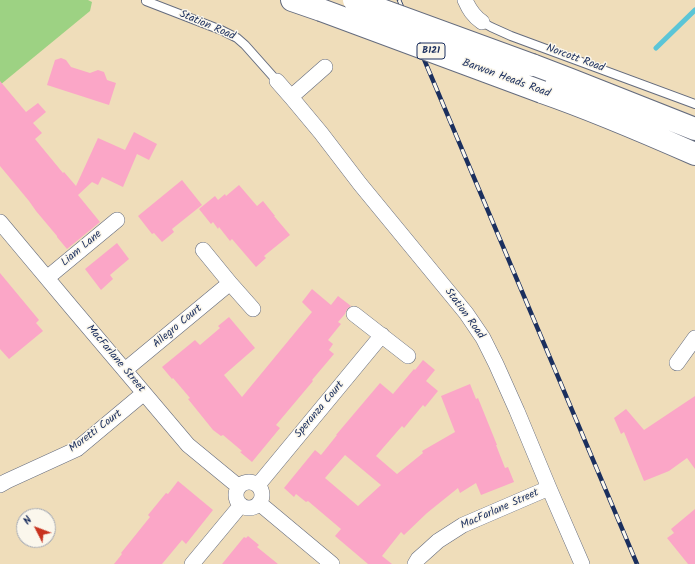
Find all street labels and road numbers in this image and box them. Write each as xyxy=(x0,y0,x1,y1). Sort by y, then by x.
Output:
street label: Station Road xyxy=(177,8,237,44)
street label: Norcott Road xyxy=(544,42,606,76)
road number: B121 xyxy=(417,43,445,59)
street label: Barwon Heads Road xyxy=(460,57,552,101)
street label: Liam Lane xyxy=(59,228,105,270)
street label: Station Road xyxy=(441,286,487,342)
street label: Allegro Court xyxy=(151,303,205,351)
street label: MacFarlane Street xyxy=(83,322,147,396)
street label: Speranza Court xyxy=(292,379,348,441)
street label: Moretti Court xyxy=(67,408,125,456)
street label: MacFarlane Street xyxy=(459,487,541,533)

